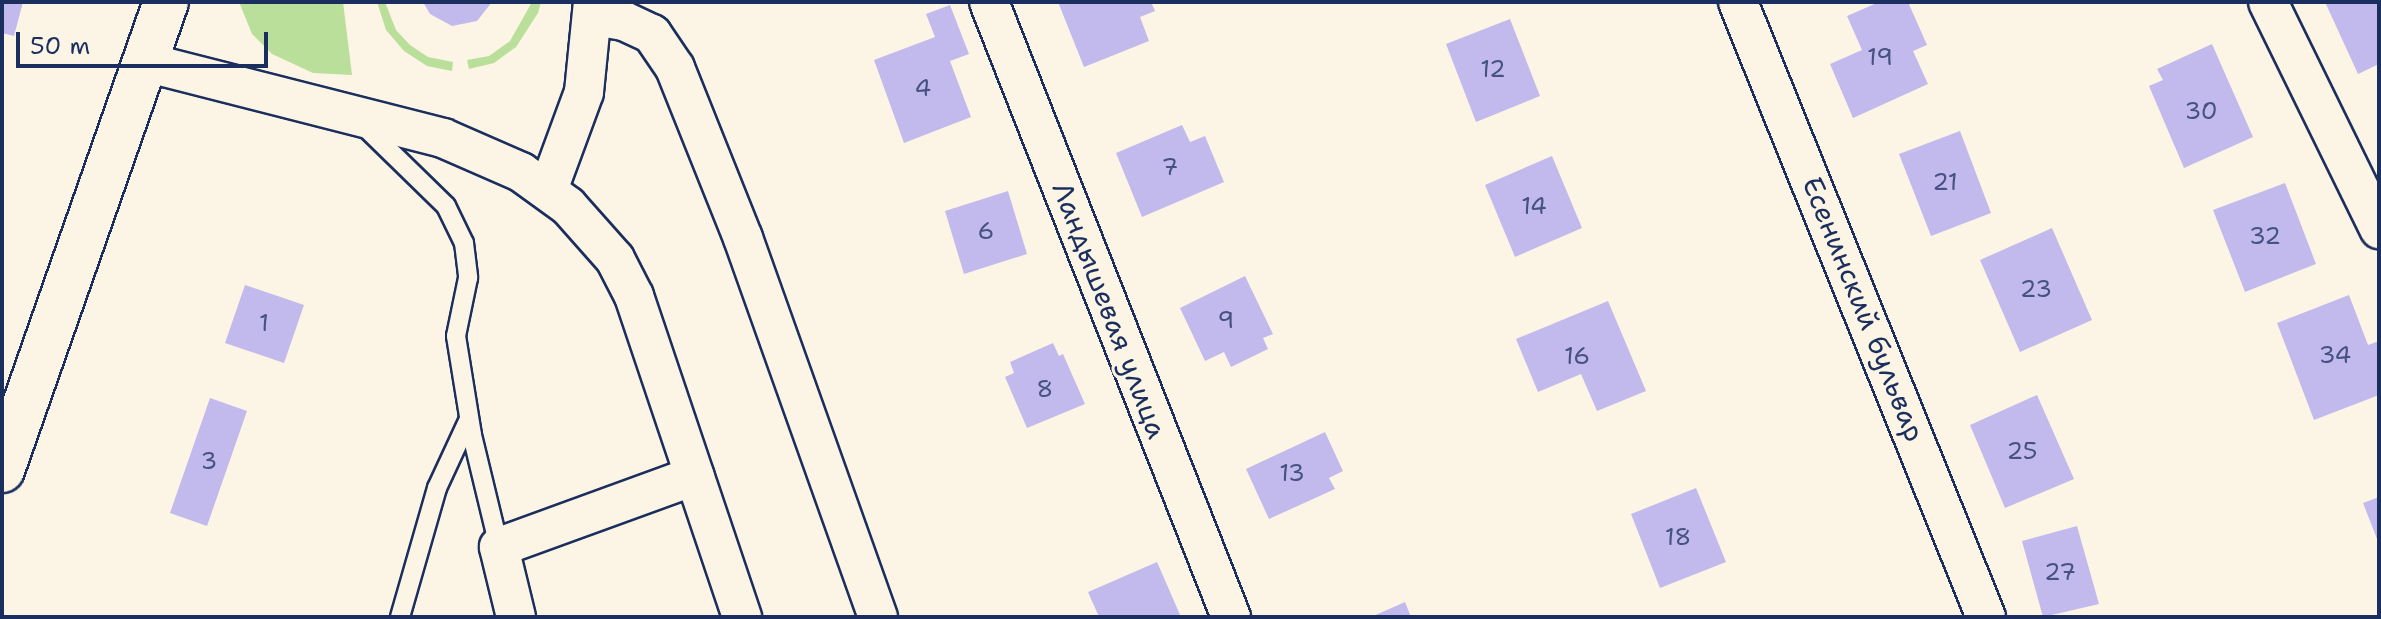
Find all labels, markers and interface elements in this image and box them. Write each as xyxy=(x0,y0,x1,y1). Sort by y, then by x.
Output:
scale bar xyxy=(20,16,272,66)
text: 50 m xyxy=(30,30,90,62)
house number: 19 xyxy=(1867,44,1893,72)
house number: 12 xyxy=(1480,56,1506,84)
house number: 4 xyxy=(915,75,931,103)
house number: 30 xyxy=(2184,98,2218,126)
house number: 7 xyxy=(1162,154,1178,182)
house number: 21 xyxy=(1932,169,1958,197)
street label: Есенинский бульвар xyxy=(1796,172,1932,446)
street label: Ландышевая улица xyxy=(1046,177,1174,443)
house number: 14 xyxy=(1521,193,1547,221)
house number: 6 xyxy=(978,218,994,246)
house number: 32 xyxy=(2249,223,2281,251)
house number: 23 xyxy=(2020,276,2052,304)
house number: 9 xyxy=(1218,307,1234,335)
house number: 1 xyxy=(259,310,269,338)
house number: 34 xyxy=(2319,342,2351,370)
house number: 16 xyxy=(1564,343,1590,371)
house number: 8 xyxy=(1037,376,1053,404)
house number: 25 xyxy=(2006,438,2038,466)
house number: 3 xyxy=(201,448,217,476)
house number: 13 xyxy=(1279,460,1305,488)
house number: 18 xyxy=(1665,524,1691,552)
house number: 27 xyxy=(2044,559,2076,587)

